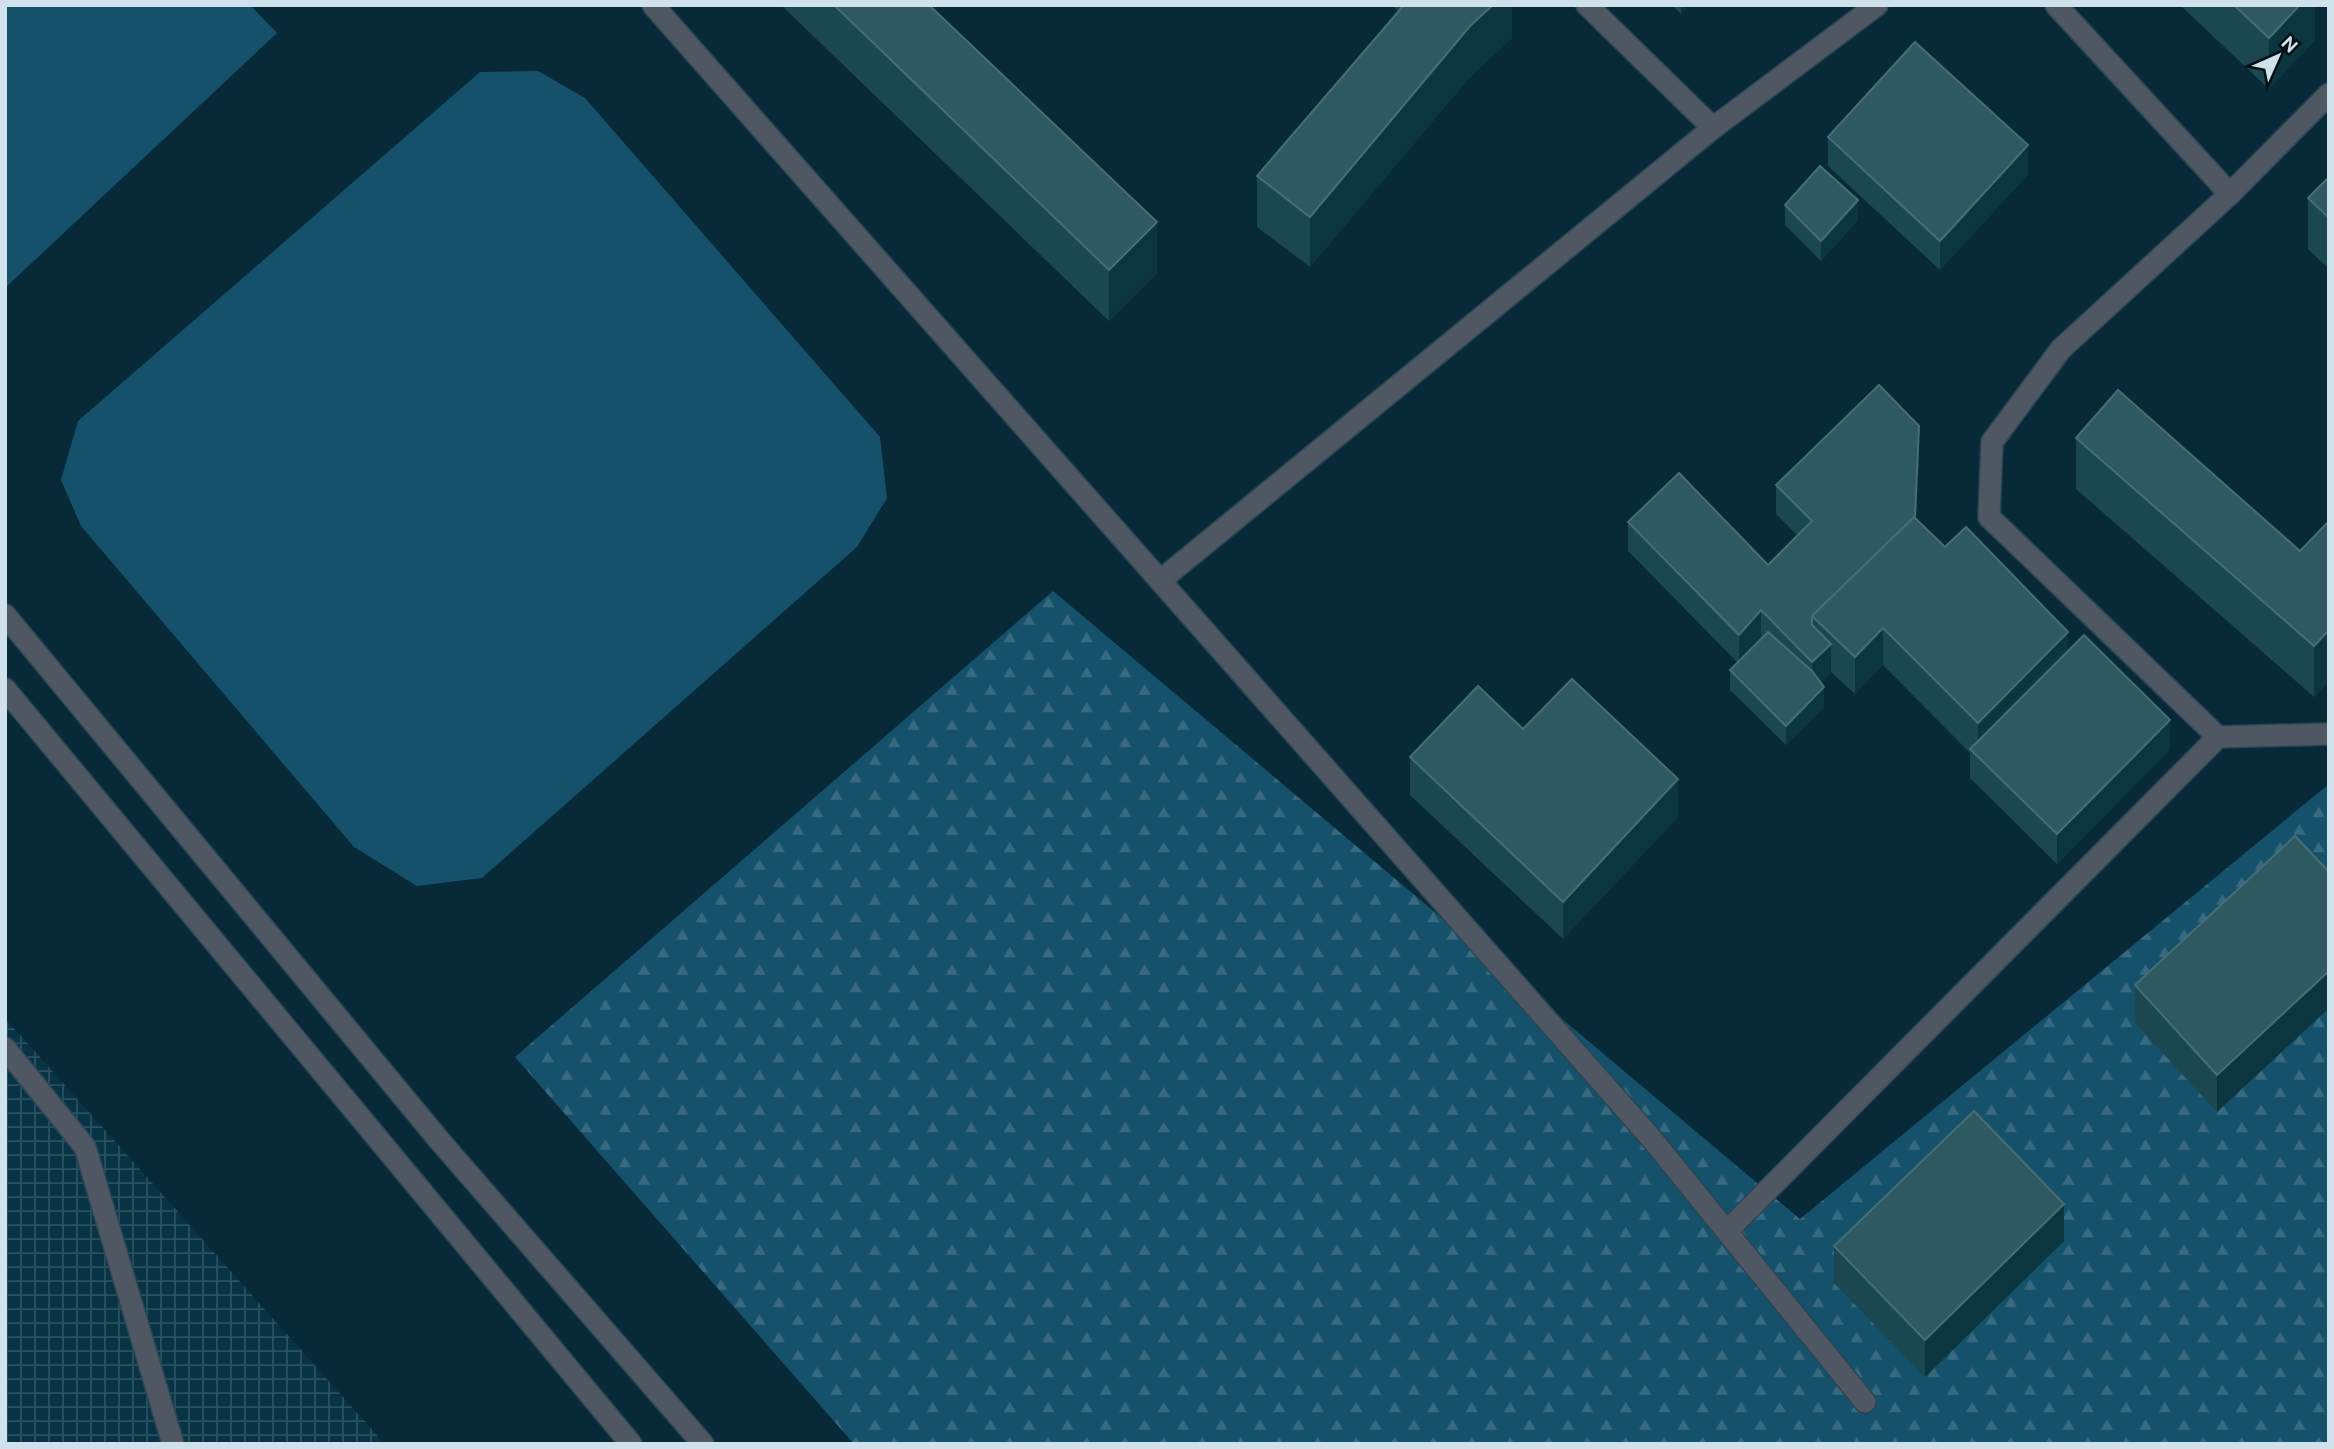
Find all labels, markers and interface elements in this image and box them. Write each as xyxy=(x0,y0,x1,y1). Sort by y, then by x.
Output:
north arrow xyxy=(2243,21,2313,91)
text: N xyxy=(2277,31,2303,57)

